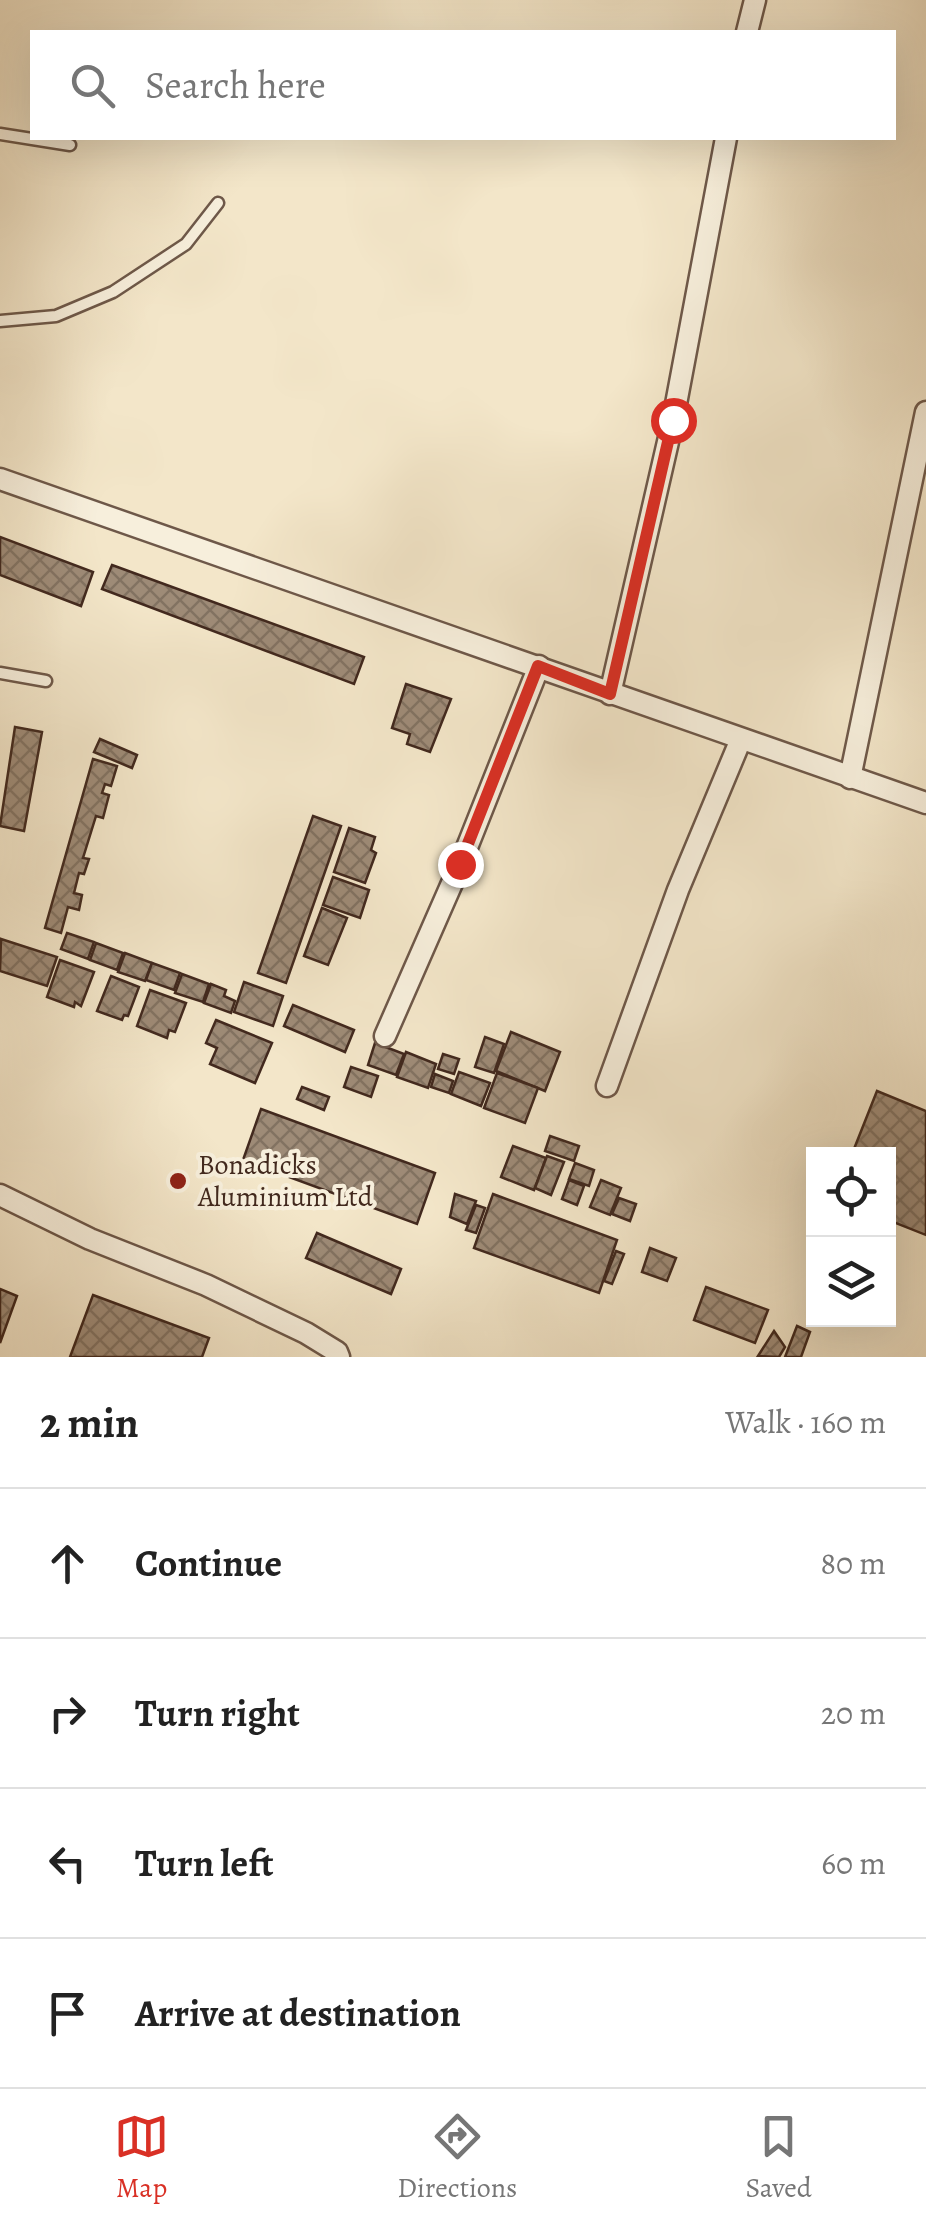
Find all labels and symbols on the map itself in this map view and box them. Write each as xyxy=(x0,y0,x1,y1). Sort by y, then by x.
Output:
route start xyxy=(651,398,697,444)
route end xyxy=(438,842,484,888)
place label: Bonadicks Aluminium Ltd xyxy=(197,1146,374,1216)
marker: Bonadicks Aluminium Ltd xyxy=(167,1170,189,1192)

